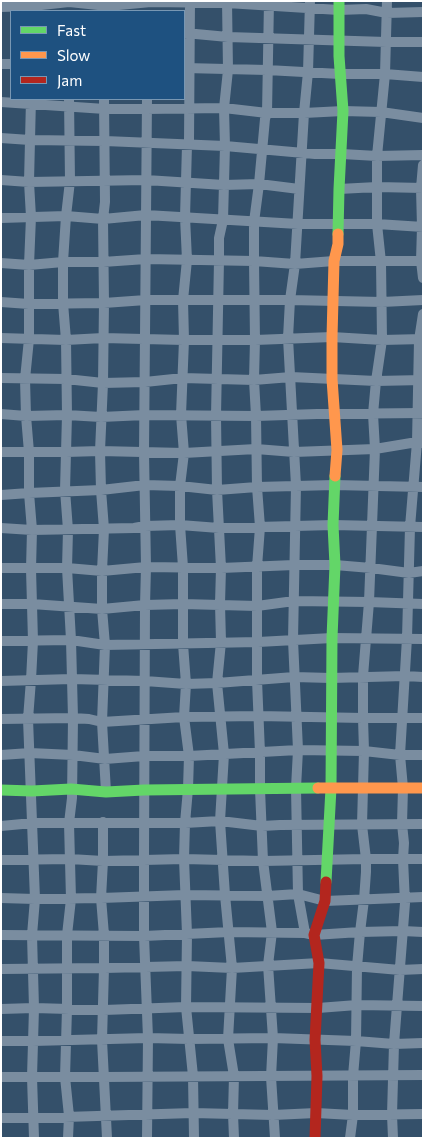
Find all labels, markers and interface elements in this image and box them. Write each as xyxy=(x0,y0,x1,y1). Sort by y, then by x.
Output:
legend xyxy=(10,10,185,100)
text: Fast xyxy=(57,21,86,39)
text: Slow xyxy=(57,46,90,64)
text: Jam xyxy=(57,71,82,89)

